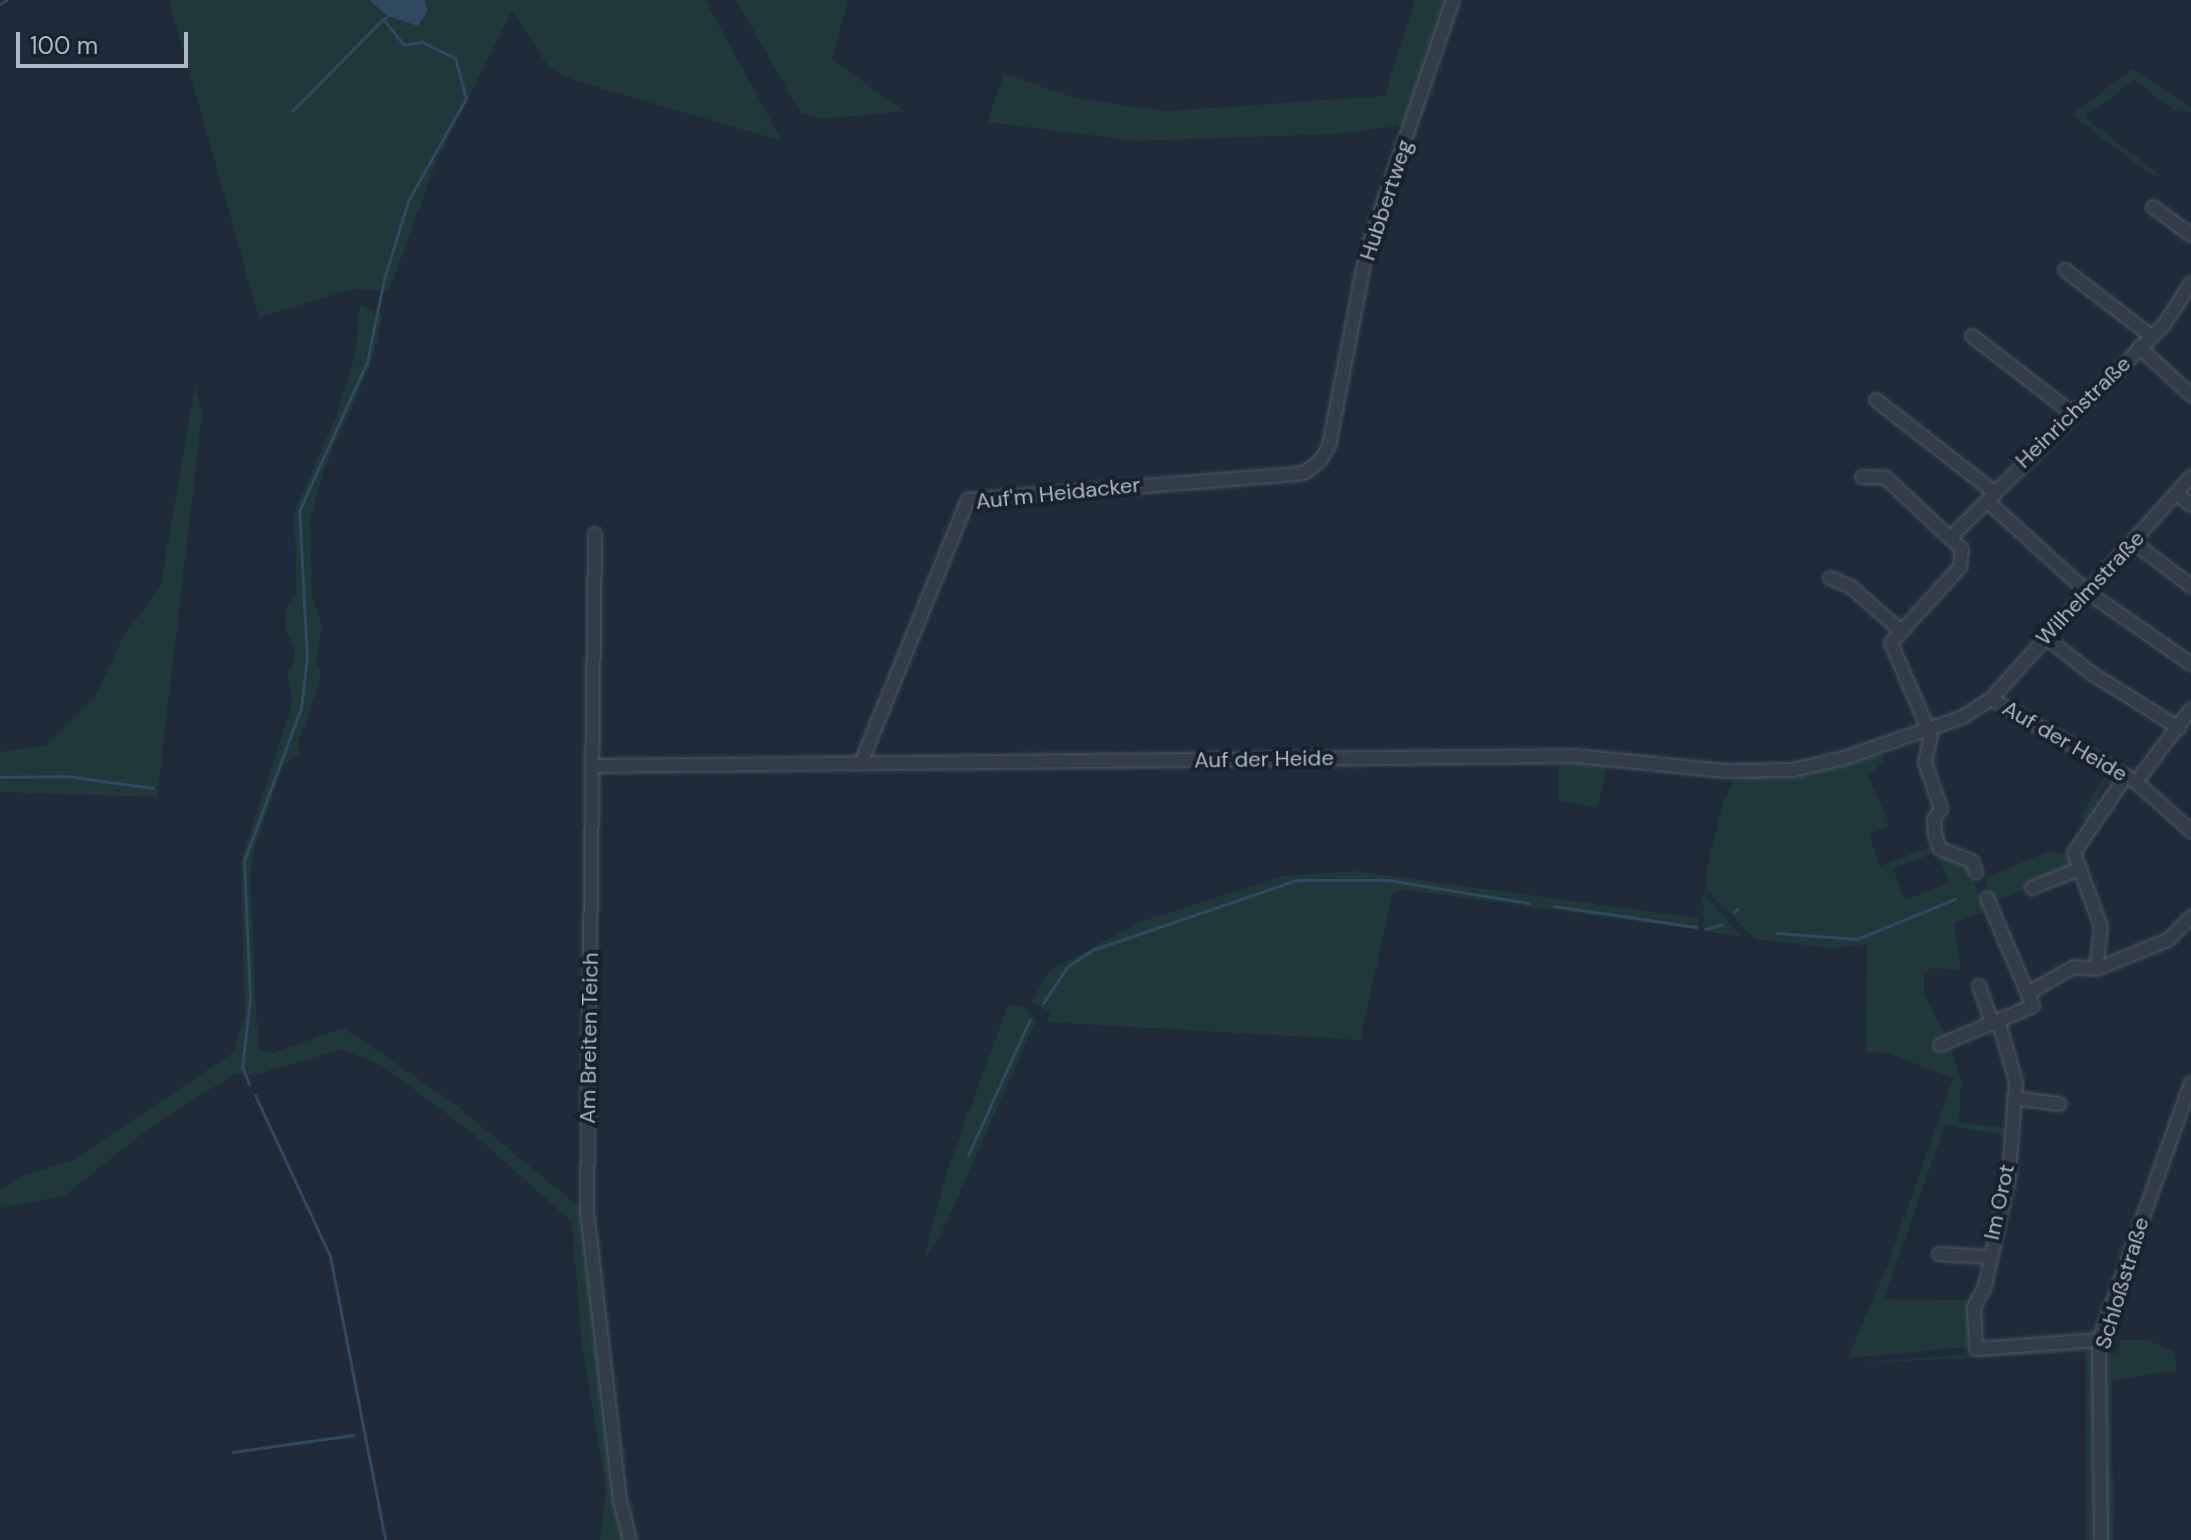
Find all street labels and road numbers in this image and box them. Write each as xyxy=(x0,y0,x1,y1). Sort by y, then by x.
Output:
street label: Hubbertweg xyxy=(1354,136,1418,264)
street label: Heinrichstraße xyxy=(2010,350,2136,474)
street label: Auf'm Heidacker xyxy=(974,471,1142,515)
street label: Wilhelmstraße xyxy=(2030,525,2150,651)
street label: Auf der Heide xyxy=(1998,695,2132,787)
street label: Auf der Heide xyxy=(1194,745,1334,773)
street label: Am Breiten Teich xyxy=(574,952,604,1124)
street label: Im Orot xyxy=(1978,1162,2020,1242)
street label: Schloßstraße xyxy=(2089,1214,2155,1352)

